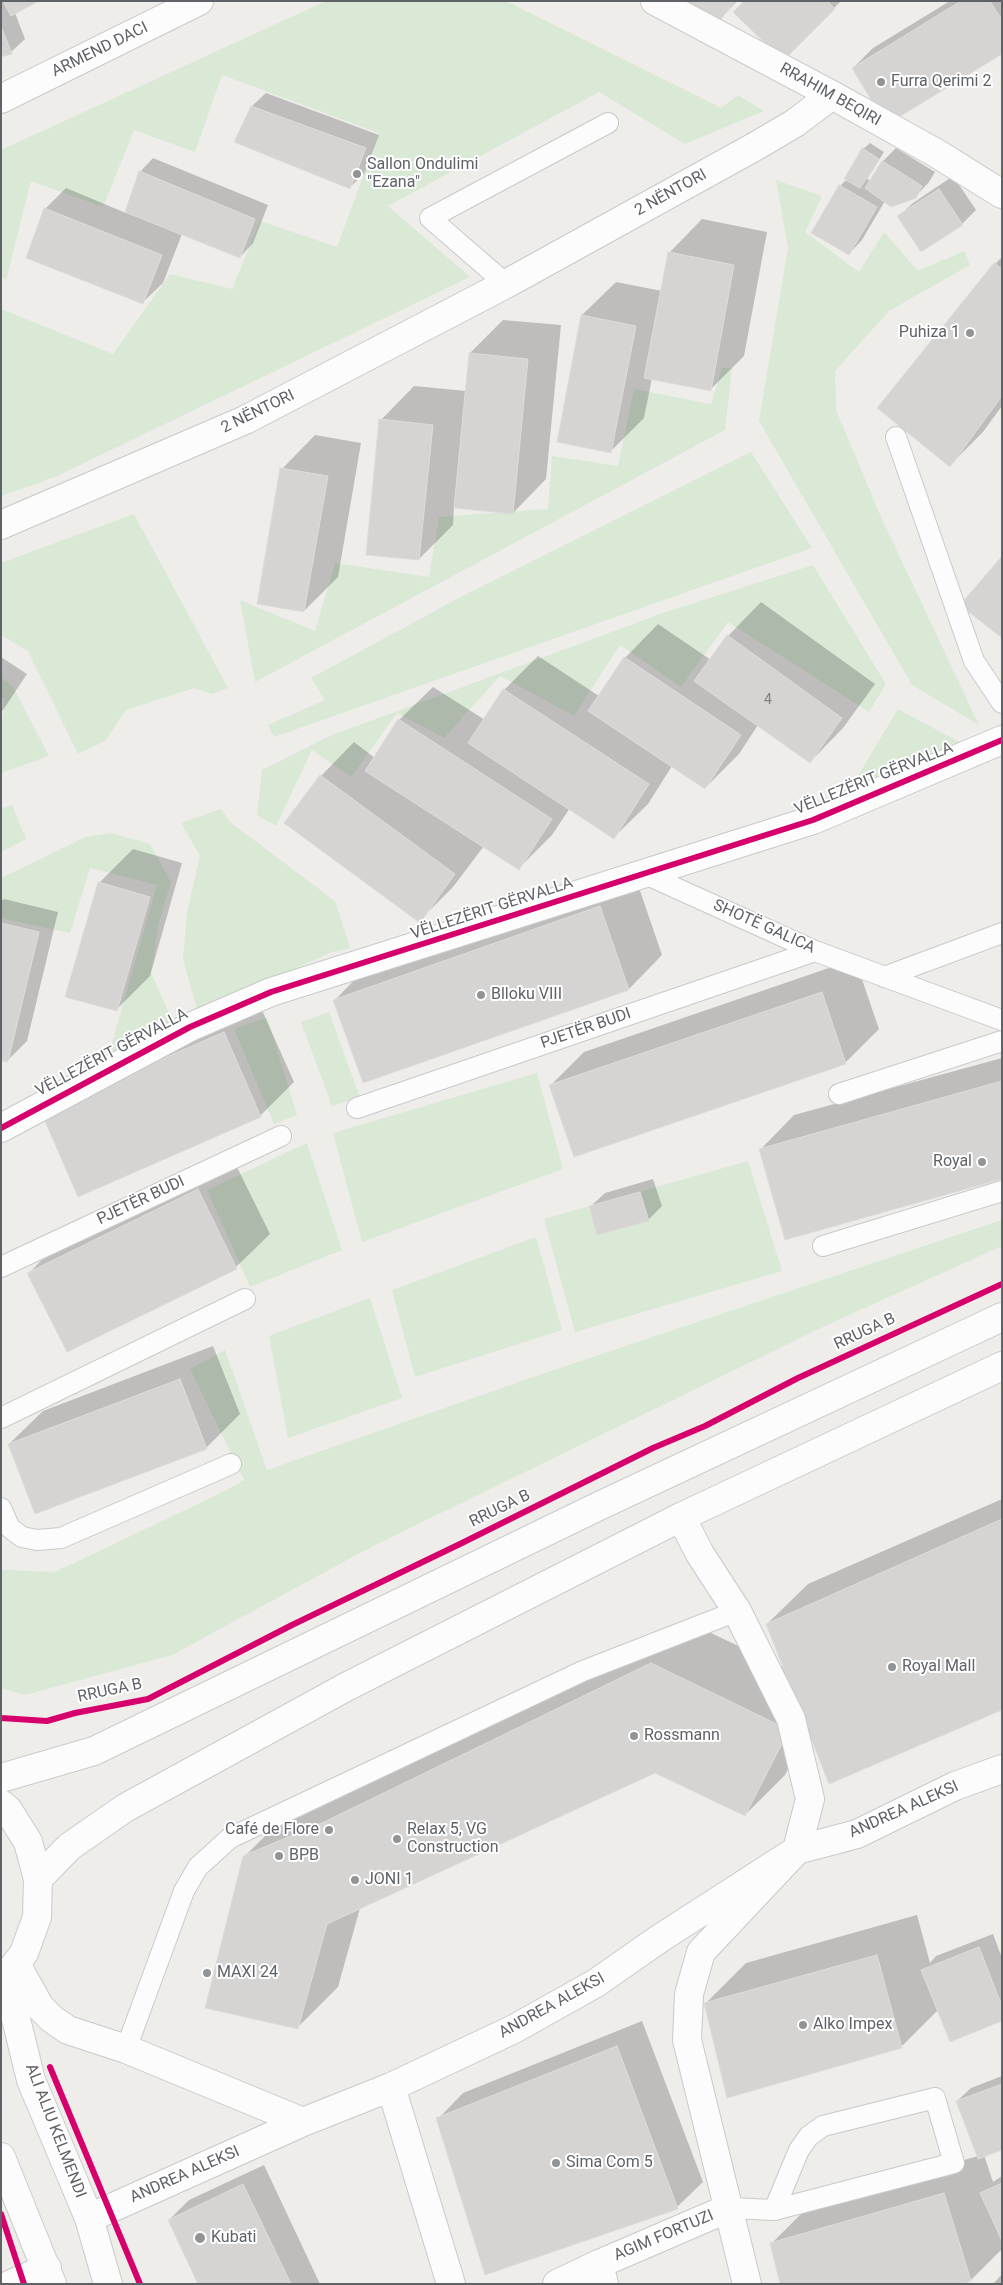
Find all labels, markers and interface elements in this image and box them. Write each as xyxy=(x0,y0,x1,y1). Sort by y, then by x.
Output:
street label: ARMEND DACI xyxy=(49,18,151,82)
street label: RRAHIM BEQIRI xyxy=(776,59,884,131)
place label: Furra Qerimi 2 xyxy=(891,72,991,92)
marker: Furra Qerimi 2 xyxy=(875,76,887,88)
place label: Sallon Ondulimi "Ezana" xyxy=(367,155,478,193)
street label: 2 NËNTORI xyxy=(632,165,710,221)
marker: Sallon Ondulimi "Ezana" xyxy=(351,168,363,180)
place label: Puhiza 1 xyxy=(899,323,960,343)
marker: Puhiza 1 xyxy=(964,327,976,339)
street label: 2 NËNTORI xyxy=(218,386,298,438)
house number: 4 xyxy=(764,692,772,708)
street label: VËLLEZËRIT GËRVALLA xyxy=(792,738,956,820)
street label: VËLLEZËRIT GËRVALLA xyxy=(409,874,575,944)
street label: SHOTË GALICA xyxy=(710,896,818,958)
place label: Blloku VIII xyxy=(491,985,562,1005)
marker: Blloku VIII xyxy=(475,989,487,1001)
street label: VËLLEZËRIT GËRVALLA xyxy=(33,1005,191,1101)
street label: PJETËR BUDI xyxy=(538,1005,634,1053)
place label: Royal xyxy=(933,1152,972,1172)
marker: Royal xyxy=(976,1156,988,1168)
street label: PJETËR BUDI xyxy=(94,1172,188,1230)
street label: RRUGA B xyxy=(831,1309,899,1355)
street label: RRUGA B xyxy=(466,1486,534,1532)
place label: Royal Mall xyxy=(902,1657,975,1677)
marker: Royal Mall xyxy=(886,1661,898,1673)
street label: RRUGA B xyxy=(76,1675,144,1707)
place label: Rossmann xyxy=(644,1726,720,1746)
marker: Rossmann xyxy=(628,1730,640,1742)
street label: ANDREA ALEKSI xyxy=(846,1777,962,1843)
place label: Café de Flore xyxy=(225,1820,319,1840)
place label: Relax 5, VG Construction xyxy=(407,1820,499,1858)
marker: Café de Flore xyxy=(323,1824,335,1836)
marker: Relax 5, VG Construction xyxy=(391,1833,403,1845)
place label: BPB xyxy=(289,1846,319,1866)
marker: BPB xyxy=(273,1850,285,1862)
place label: JONI 1 xyxy=(365,1870,414,1890)
marker: JONI 1 xyxy=(349,1874,361,1886)
place label: MAXI 24 xyxy=(217,1963,278,1983)
marker: MAXI 24 xyxy=(201,1967,213,1979)
street label: ANDREA ALEKSI xyxy=(496,1969,608,2043)
place label: Alko Impex xyxy=(813,2015,892,2035)
marker: Alko Impex xyxy=(797,2019,809,2031)
street label: ALI ALIU KELMENDI xyxy=(21,2061,89,2201)
street label: ANDREA ALEKSI xyxy=(127,2142,243,2208)
place label: Sima Com 5 xyxy=(566,2153,653,2173)
marker: Sima Com 5 xyxy=(550,2157,562,2169)
street label: AGIM FORTUZI xyxy=(611,2206,717,2266)
place label: Kubati xyxy=(211,2228,256,2248)
marker: Kubati xyxy=(193,2231,207,2245)

